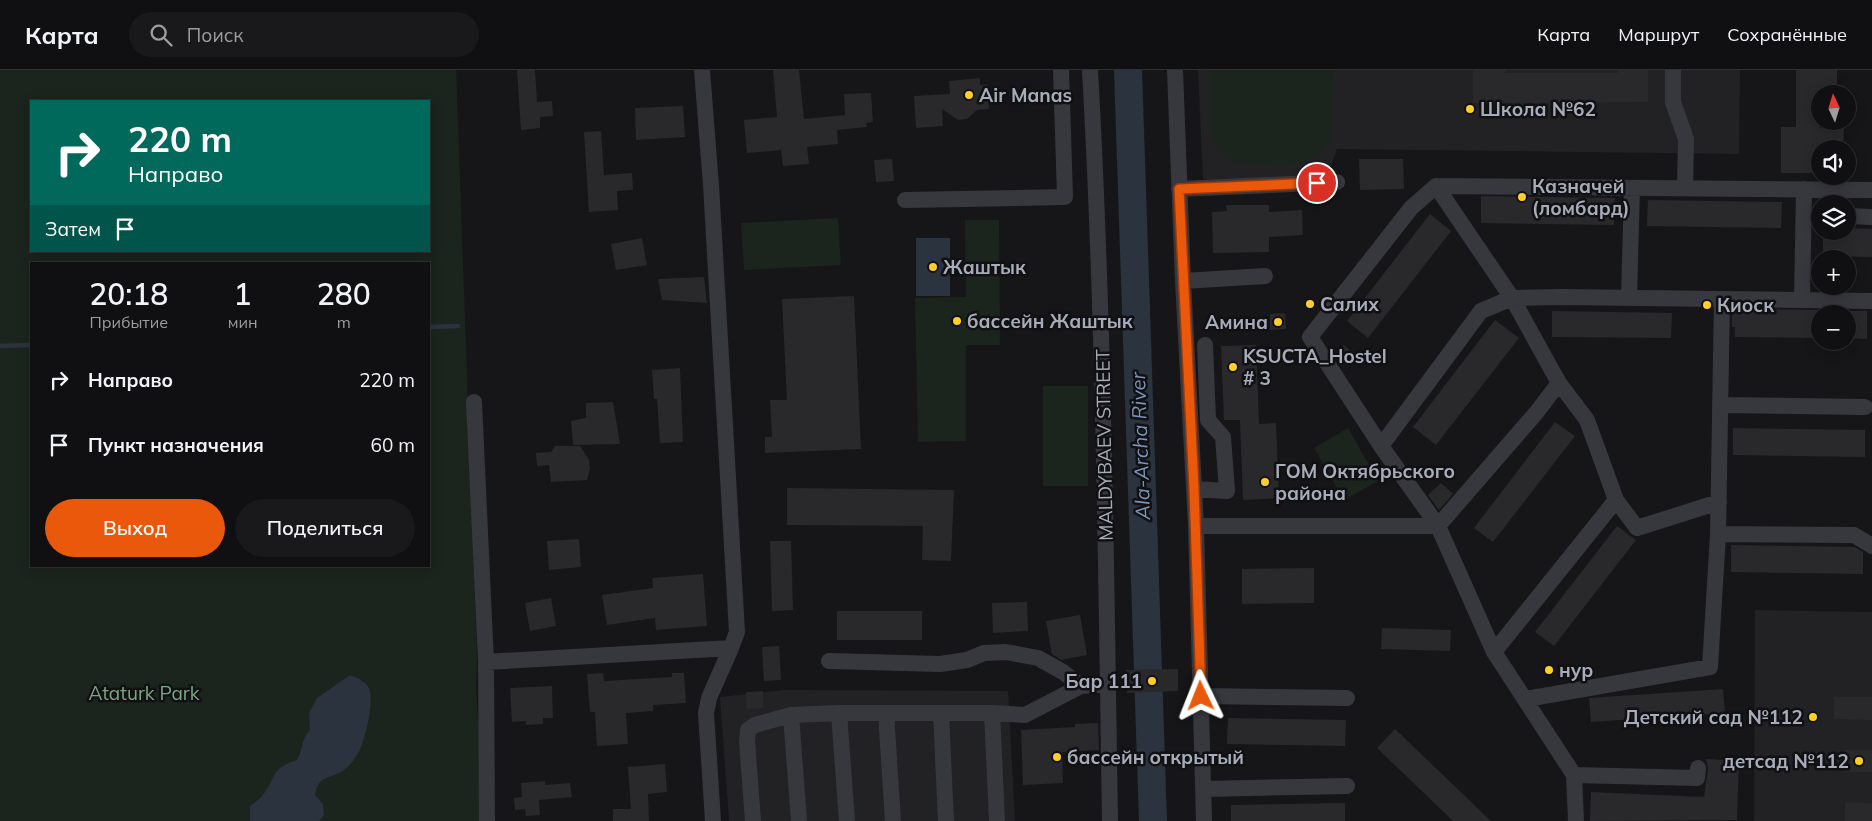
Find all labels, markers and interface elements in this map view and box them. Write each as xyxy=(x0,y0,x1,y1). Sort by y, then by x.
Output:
search box xyxy=(129,12,479,57)
text: Карта xyxy=(25,20,99,50)
icon: search xyxy=(147,21,175,49)
text: Поиск xyxy=(187,23,244,47)
text: Карта xyxy=(1537,23,1590,46)
text: Маршрут xyxy=(1618,23,1699,46)
text: Сохранённые xyxy=(1727,23,1847,46)
place label: Air Manas xyxy=(979,83,1072,107)
north arrow xyxy=(1811,85,1856,130)
map controls xyxy=(1811,85,1856,350)
marker: Air Manas xyxy=(963,89,975,101)
place label: Школа №62 xyxy=(1480,97,1596,121)
marker: Школа №62 xyxy=(1464,103,1476,115)
text: 220 m xyxy=(128,117,232,161)
icon: right xyxy=(45,120,110,185)
button: sound xyxy=(1811,140,1856,185)
text: Направо xyxy=(128,160,223,188)
pin xyxy=(1296,162,1338,204)
icon: arrive xyxy=(1303,169,1331,197)
place label: Казначей (ломбард) xyxy=(1532,174,1630,220)
marker: Казначей (ломбард) xyxy=(1516,191,1528,203)
button: layers xyxy=(1811,195,1856,240)
icon: arrive xyxy=(111,215,139,243)
text: Затем xyxy=(45,217,101,241)
button: + xyxy=(1811,250,1856,295)
place label: Жаштык xyxy=(943,255,1026,279)
marker: Жаштык xyxy=(927,261,939,273)
text: 20:18 xyxy=(89,275,168,313)
text: 1 xyxy=(234,275,252,313)
text: 280 xyxy=(317,275,371,313)
place label: Салих xyxy=(1320,292,1379,316)
place label: Киоск xyxy=(1717,293,1774,317)
marker: Салих xyxy=(1304,298,1316,310)
marker: Киоск xyxy=(1701,299,1713,311)
button: − xyxy=(1811,305,1856,350)
place label: бассейн Жаштык xyxy=(967,309,1133,333)
place label: Амина xyxy=(1205,310,1268,334)
text: Прибытие xyxy=(90,312,168,332)
text: мин xyxy=(228,312,257,332)
text: m xyxy=(337,312,351,332)
marker: бассейн Жаштык xyxy=(951,315,963,327)
marker: Амина xyxy=(1272,316,1284,328)
place label: KSUCTA_Hostel # 3 xyxy=(1243,344,1387,390)
street label: MALDYBAEV STREET xyxy=(1090,349,1118,541)
marker: KSUCTA_Hostel # 3 xyxy=(1227,361,1239,373)
icon: right xyxy=(45,366,73,394)
text: Направо xyxy=(88,368,173,392)
text: 220 m xyxy=(359,368,415,392)
water label: Ala-Archa River xyxy=(1125,371,1155,521)
icon: arrive xyxy=(45,431,73,459)
text: Пункт назначения xyxy=(88,433,264,457)
text: 60 m xyxy=(371,433,415,457)
place label: ГОМ Октябрьского района xyxy=(1275,459,1455,505)
marker: ГОМ Октябрьского района xyxy=(1259,476,1271,488)
button: Выход xyxy=(45,499,225,557)
button: Поделиться xyxy=(235,499,415,557)
place label: нур xyxy=(1559,658,1593,682)
marker: нур xyxy=(1543,664,1555,676)
place label: Бар 111 xyxy=(1065,669,1142,693)
position arrow xyxy=(1174,669,1226,721)
marker: Бар 111 xyxy=(1146,675,1158,687)
park label: Ataturk Park xyxy=(88,681,200,705)
place label: Детский сад №112 xyxy=(1624,705,1803,729)
marker: Детский сад №112 xyxy=(1807,711,1819,723)
place label: бассейн открытый xyxy=(1067,745,1244,769)
place label: детсад №112 xyxy=(1723,749,1849,773)
marker: бассейн открытый xyxy=(1051,751,1063,763)
marker: детсад №112 xyxy=(1853,755,1865,767)

